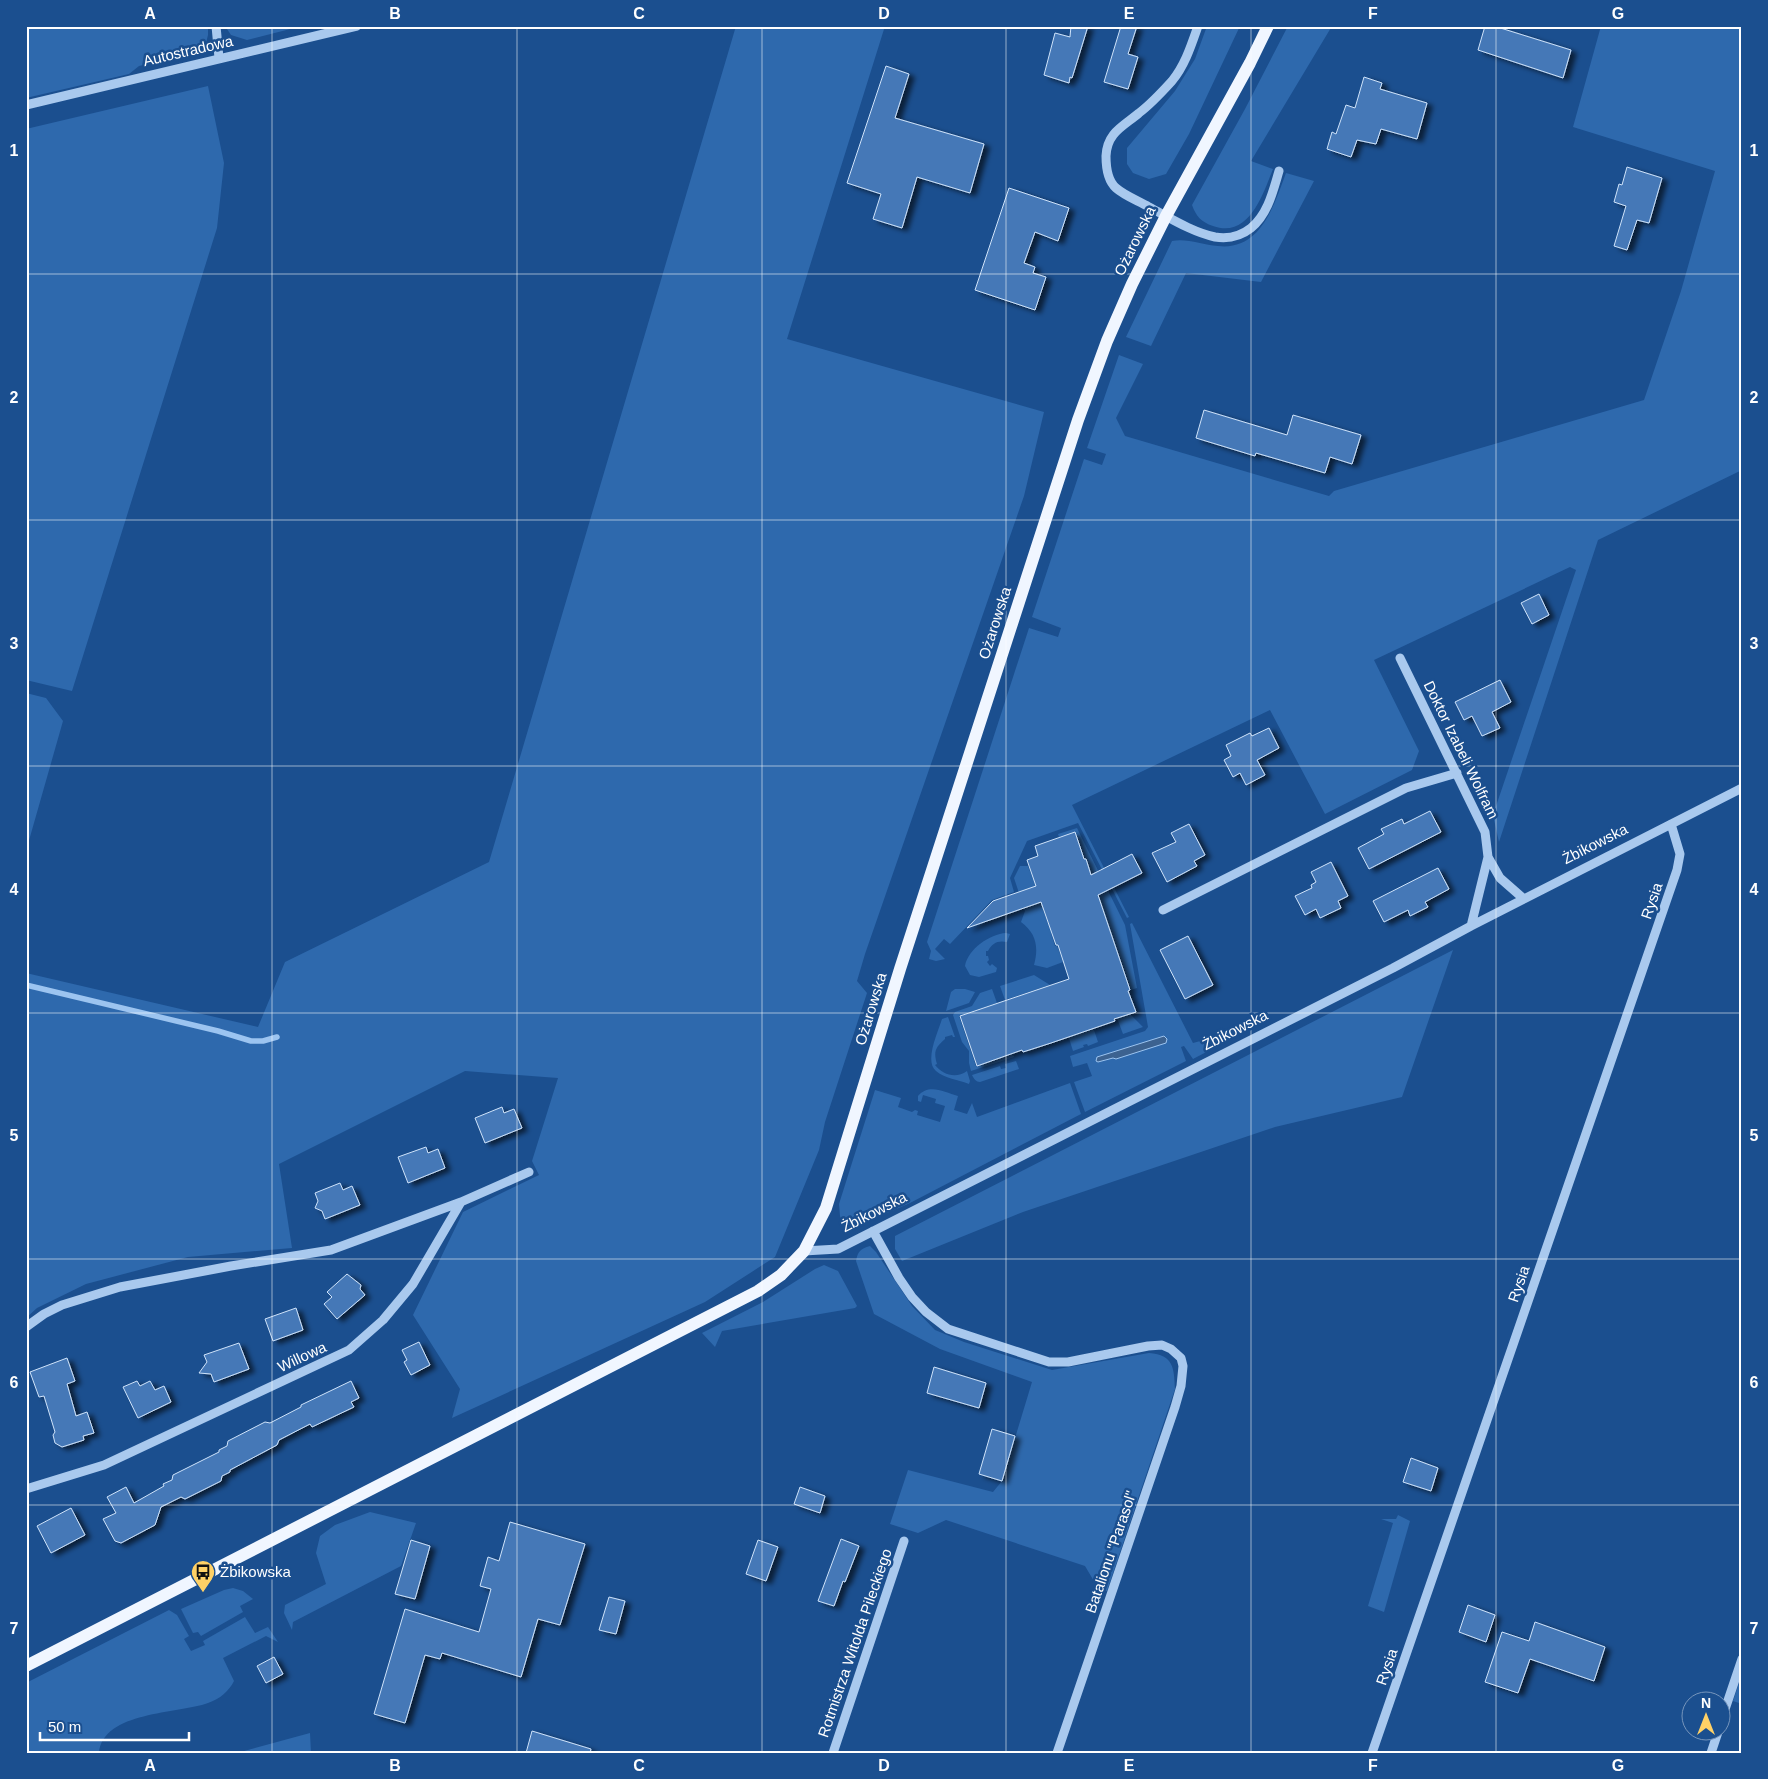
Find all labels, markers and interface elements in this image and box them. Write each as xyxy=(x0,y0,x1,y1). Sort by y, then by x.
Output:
text: A xyxy=(144,5,156,22)
text: B xyxy=(389,5,401,22)
text: C xyxy=(633,5,645,22)
text: D xyxy=(878,5,890,22)
text: E xyxy=(1124,5,1135,22)
text: F xyxy=(1368,5,1378,22)
text: G xyxy=(1612,5,1624,22)
street label: Autostradowa xyxy=(141,32,235,69)
text: 1 xyxy=(10,142,19,159)
text: 1 xyxy=(1750,142,1759,159)
street label: Ożarowska xyxy=(1110,203,1159,278)
text: 2 xyxy=(10,389,19,406)
text: 2 xyxy=(1750,389,1759,406)
street label: Ożarowska xyxy=(975,584,1014,661)
text: 3 xyxy=(10,635,19,652)
text: 3 xyxy=(1750,635,1759,652)
street label: Doktor Izabeli Wolfram xyxy=(1421,678,1502,822)
street label: Żbikowska xyxy=(1559,820,1631,867)
street label: Rysia xyxy=(1637,880,1666,921)
text: 4 xyxy=(10,881,19,898)
text: 4 xyxy=(1750,881,1759,898)
street label: Ożarowska xyxy=(851,970,890,1047)
street label: Żbikowska xyxy=(1199,1006,1271,1053)
text: 5 xyxy=(10,1127,19,1144)
text: 5 xyxy=(1750,1127,1759,1144)
street label: Żbikowska xyxy=(838,1188,910,1235)
street label: Rysia xyxy=(1504,1263,1533,1304)
street label: Willowa xyxy=(275,1338,329,1375)
text: 6 xyxy=(10,1374,19,1391)
text: 6 xyxy=(1750,1374,1759,1391)
street label: Batalionu "Parasol" xyxy=(1082,1488,1139,1615)
street label: Rotmistrza Witolda Pileckiego xyxy=(814,1546,895,1739)
bus stop icon: Żbikowska xyxy=(190,1559,216,1593)
place label: Żbikowska xyxy=(220,1563,292,1580)
text: 7 xyxy=(10,1620,19,1637)
text: 7 xyxy=(1750,1620,1759,1637)
street label: Rysia xyxy=(1372,1646,1401,1687)
north arrow xyxy=(1680,1692,1730,1742)
text: N xyxy=(1701,1695,1711,1711)
scale bar xyxy=(40,1709,189,1741)
text: 50 m xyxy=(48,1718,81,1735)
text: A xyxy=(144,1757,156,1774)
text: B xyxy=(389,1757,401,1774)
text: C xyxy=(633,1757,645,1774)
text: D xyxy=(878,1757,890,1774)
text: E xyxy=(1124,1757,1135,1774)
text: F xyxy=(1368,1757,1378,1774)
text: G xyxy=(1612,1757,1624,1774)

